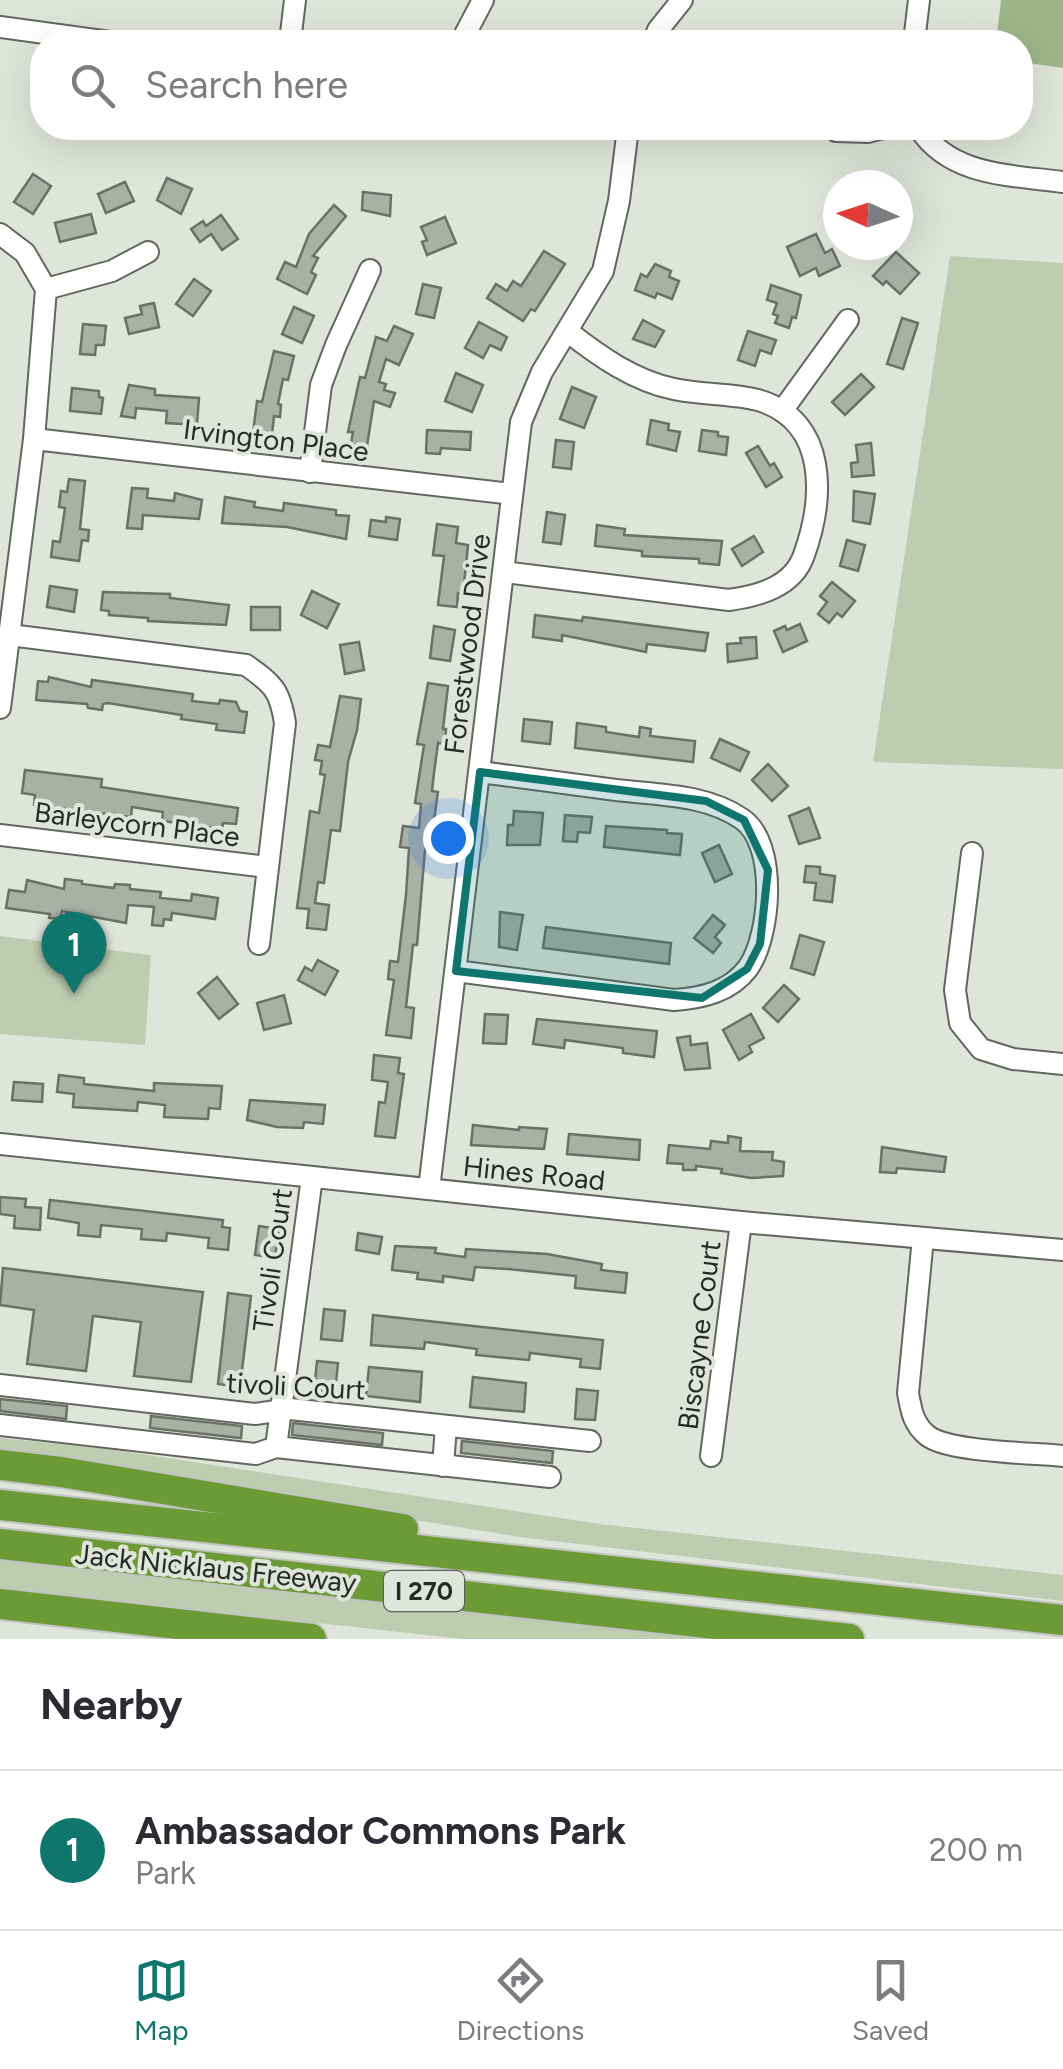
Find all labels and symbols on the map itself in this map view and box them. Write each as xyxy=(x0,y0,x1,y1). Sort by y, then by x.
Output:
north arrow xyxy=(823,170,913,260)
street label: Irvington Place xyxy=(181,412,371,468)
street label: Forestwood Drive xyxy=(437,532,497,756)
street label: Barleycorn Place xyxy=(32,795,242,853)
your location xyxy=(423,813,474,864)
pin: 1 xyxy=(42,912,106,994)
street label: Hines Road xyxy=(461,1149,607,1197)
street label: Tivoli Court xyxy=(245,1186,299,1334)
street label: Biscayne Court xyxy=(671,1238,727,1432)
street label: tivoli Court xyxy=(226,1365,366,1407)
street label: Jack Nicklaus Freeway xyxy=(74,1536,358,1600)
road number: I 270 xyxy=(384,1571,464,1611)

